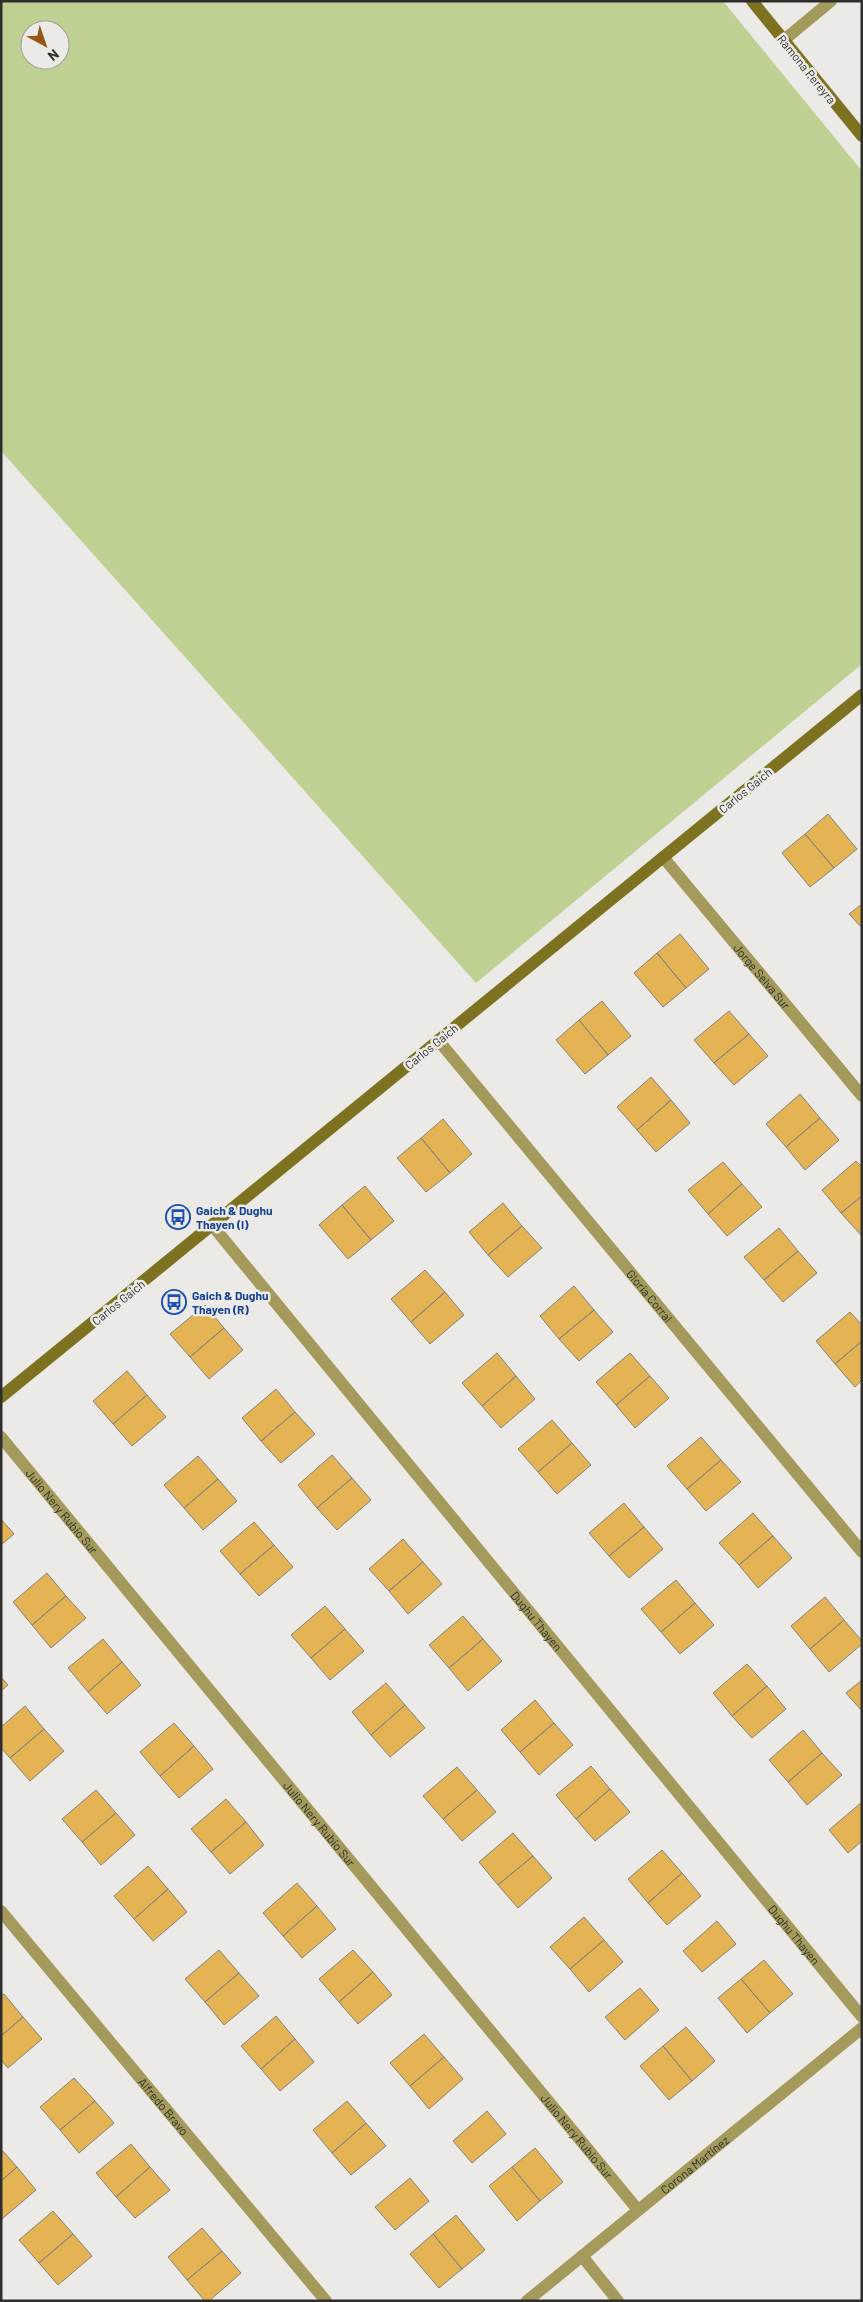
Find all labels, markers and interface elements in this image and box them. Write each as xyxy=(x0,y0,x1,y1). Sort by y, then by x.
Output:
north arrow xyxy=(20,20,70,70)
street label: Ramona Pereyra xyxy=(775,32,839,106)
text: N xyxy=(45,46,63,65)
street label: Carlos Gaich xyxy=(716,764,774,816)
street label: Jorge Selva Sur xyxy=(731,940,794,1012)
street label: Carlos Gaich xyxy=(402,1020,460,1072)
place label: Gaich & Dughu Thayen (I) xyxy=(196,1203,273,1231)
bus stop icon: Gaich & Dughu Thayen (I) xyxy=(165,1204,191,1230)
street label: Gloria Corral xyxy=(624,1267,676,1325)
street label: Carlos Gaich xyxy=(89,1276,147,1328)
place label: Gaich & Dughu Thayen (R) xyxy=(192,1288,269,1316)
bus stop icon: Gaich & Dughu Thayen (R) xyxy=(161,1289,187,1315)
street label: Julio Nery Rubio Sur xyxy=(23,1466,101,1557)
street label: Dughu Thayen xyxy=(508,1588,565,1653)
street label: Julio Nery Rubio Sur xyxy=(281,1778,359,1869)
street label: Dughu Thayen xyxy=(766,1902,823,1967)
street label: Alfredo Bravo xyxy=(136,2075,192,2138)
street label: Julio Nery Rubio Sur xyxy=(538,2091,617,2182)
street label: Corona Martínez xyxy=(657,2133,731,2197)

